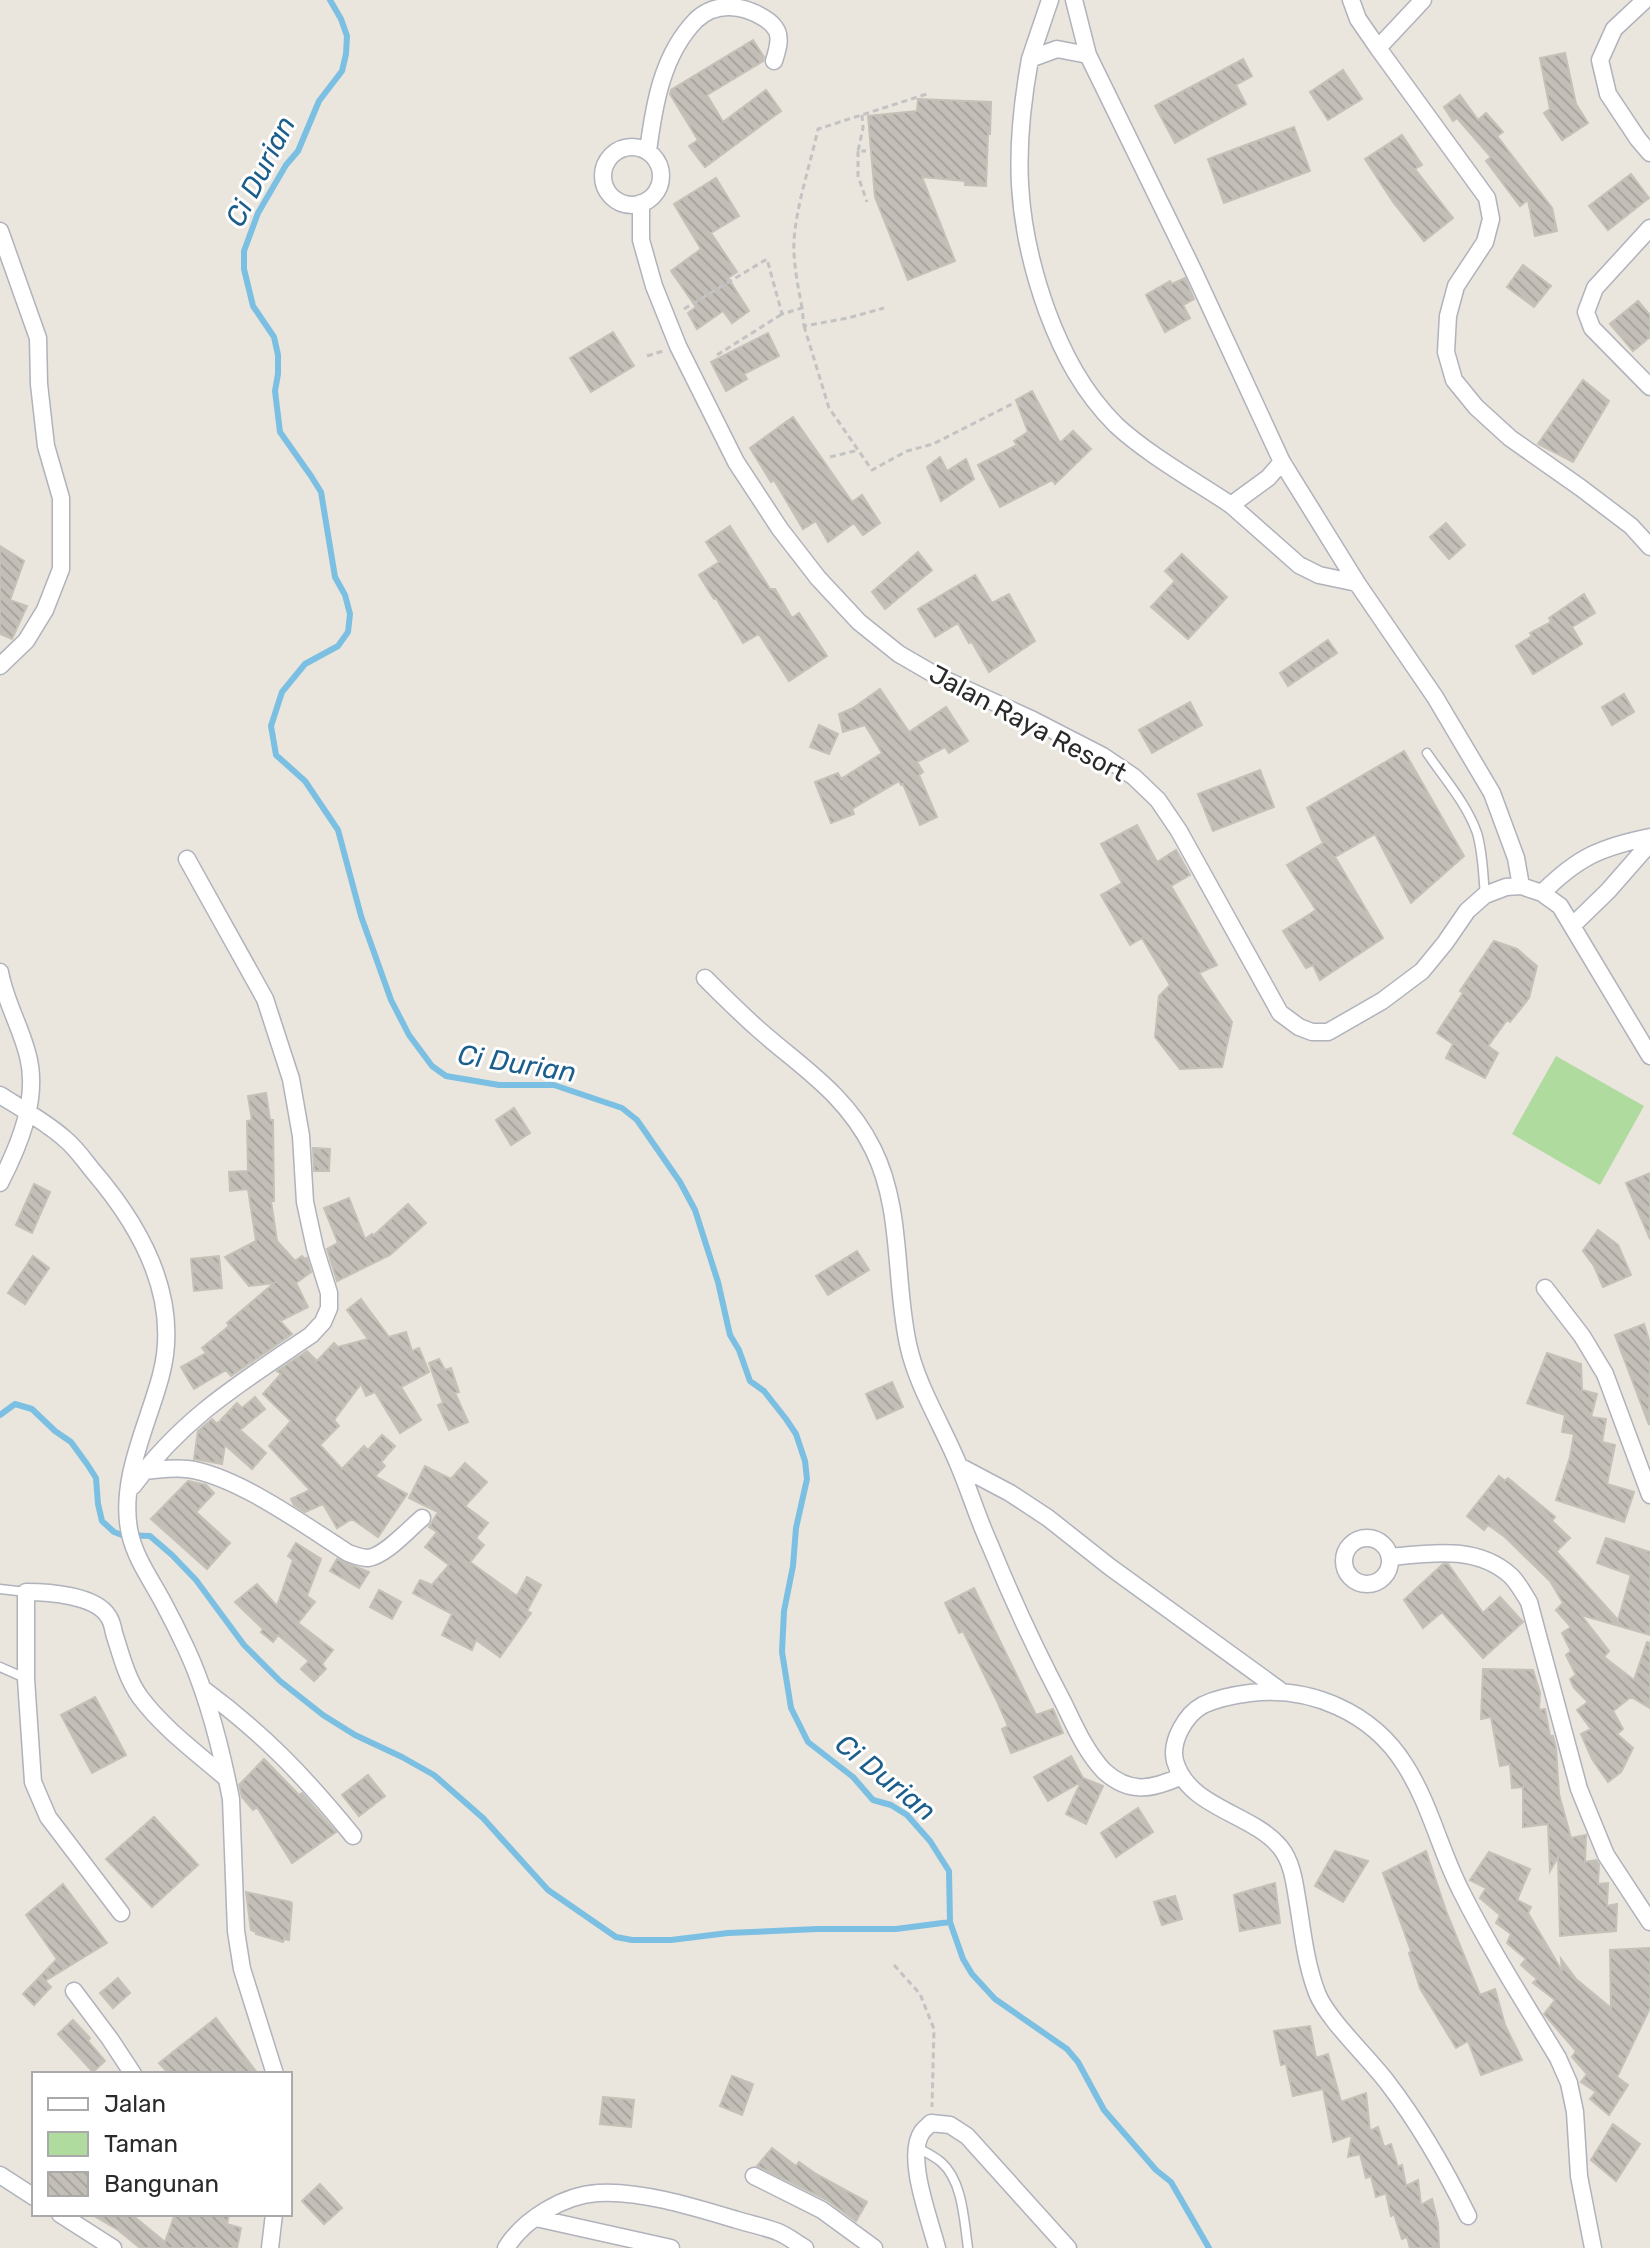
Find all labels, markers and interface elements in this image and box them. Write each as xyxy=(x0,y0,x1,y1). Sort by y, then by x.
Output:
water label: Ci Durian xyxy=(219,111,302,232)
street label: Jalan Raya Resort xyxy=(924,658,1132,788)
water label: Ci Durian xyxy=(455,1038,578,1089)
water label: Ci Durian xyxy=(829,1727,942,1828)
legend xyxy=(32,2072,292,2216)
text: Jalan xyxy=(104,2090,166,2118)
text: Taman xyxy=(104,2130,178,2158)
text: Bangunan xyxy=(104,2170,219,2198)

